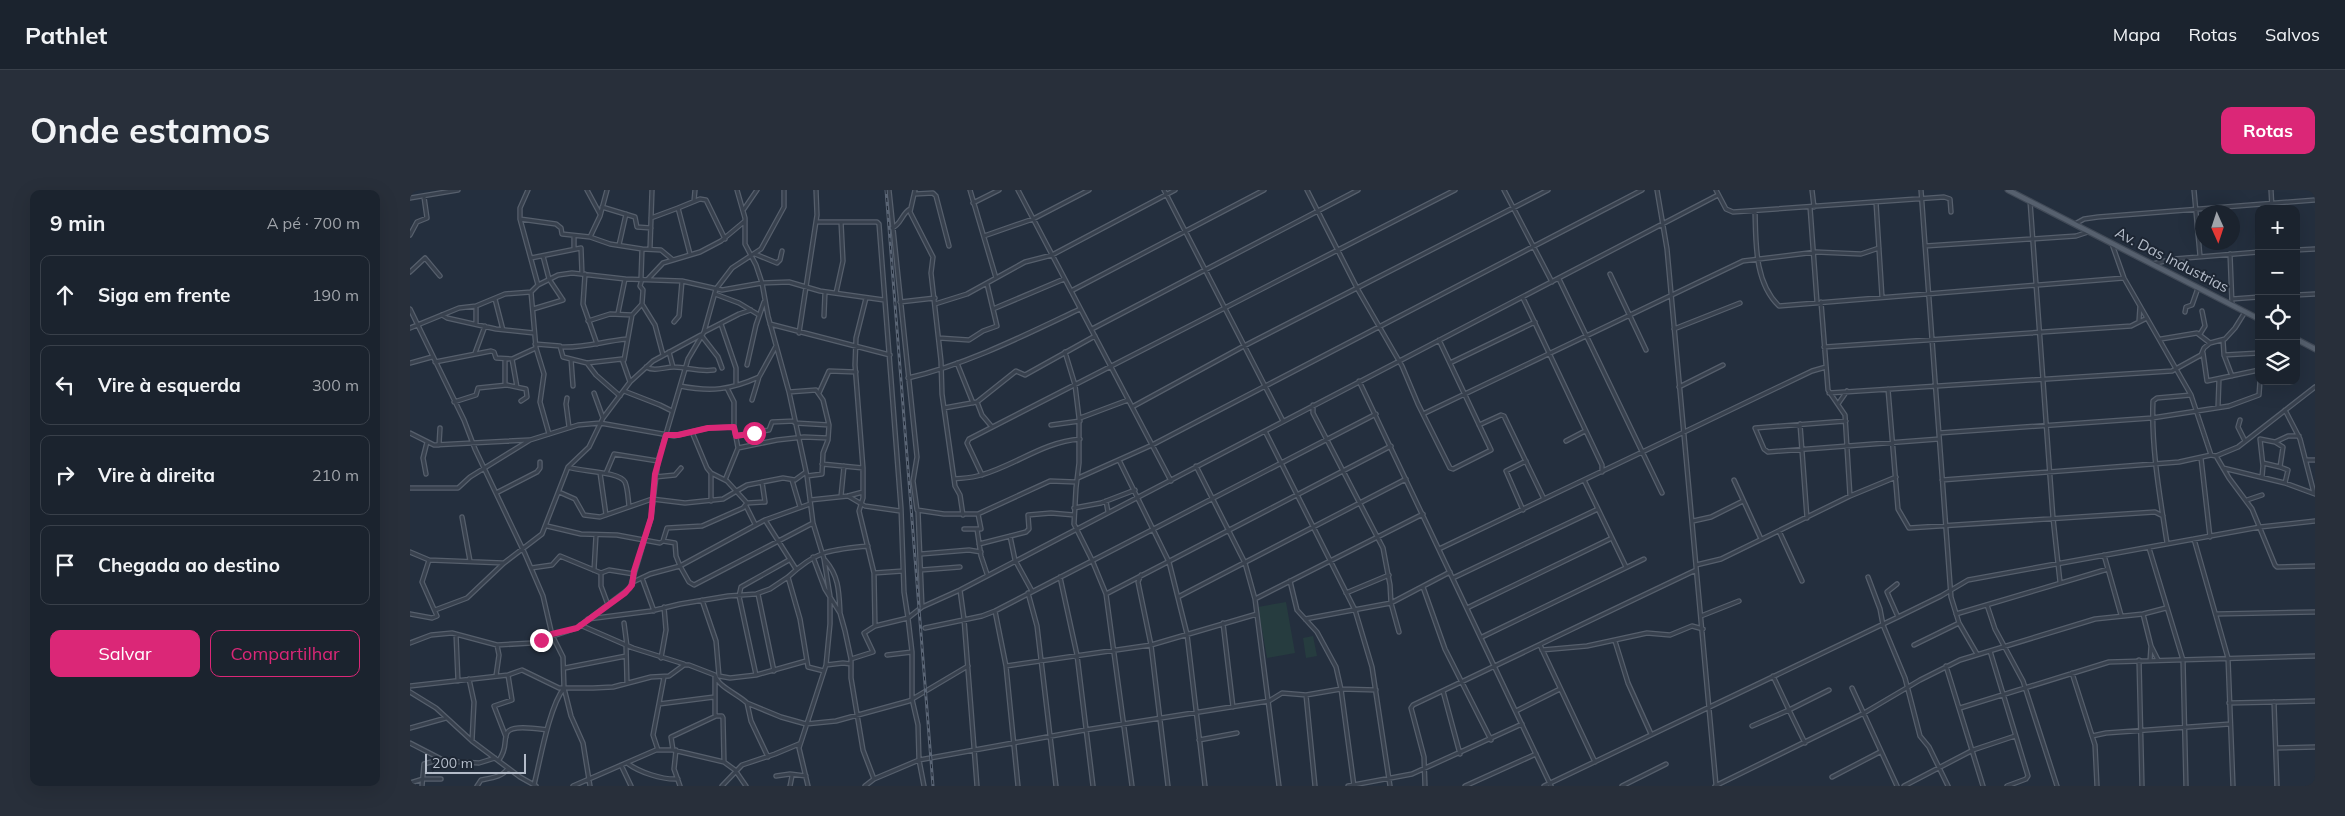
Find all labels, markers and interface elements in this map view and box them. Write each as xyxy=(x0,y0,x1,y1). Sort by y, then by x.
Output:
text: Pathlet xyxy=(25,20,107,50)
text: Mapa xyxy=(2113,23,2161,46)
text: Rotas xyxy=(2189,23,2237,46)
text: Salvos xyxy=(2265,23,2320,46)
button: Rotas xyxy=(2221,107,2315,154)
text: Onde estamos xyxy=(30,108,270,152)
north arrow xyxy=(2195,205,2240,250)
map controls xyxy=(2255,205,2300,385)
button: + xyxy=(2255,205,2300,250)
text: 9 min xyxy=(50,210,105,236)
text: A pé · 700 m xyxy=(267,213,360,233)
street label: Av. Das Industrias xyxy=(2112,223,2232,296)
button: − xyxy=(2255,250,2300,295)
icon: ahead xyxy=(51,281,79,309)
text: Siga em frente xyxy=(98,283,230,307)
text: 190 m xyxy=(312,285,359,305)
button: locate xyxy=(2255,295,2300,340)
button: layers xyxy=(2255,340,2300,385)
icon: left xyxy=(51,371,79,399)
text: Vire à esquerda xyxy=(98,373,241,397)
text: 300 m xyxy=(312,375,359,395)
route start xyxy=(743,422,766,445)
icon: right xyxy=(51,461,79,489)
text: Vire à direita xyxy=(98,463,215,487)
text: 210 m xyxy=(312,465,359,485)
icon: arrive xyxy=(51,551,79,579)
text: Chegada ao destino xyxy=(98,553,280,577)
route end xyxy=(530,629,553,652)
button: Salvar xyxy=(50,630,200,677)
button: Compartilhar xyxy=(210,630,360,677)
scale bar xyxy=(425,751,526,774)
text: 200 m xyxy=(432,754,473,772)

